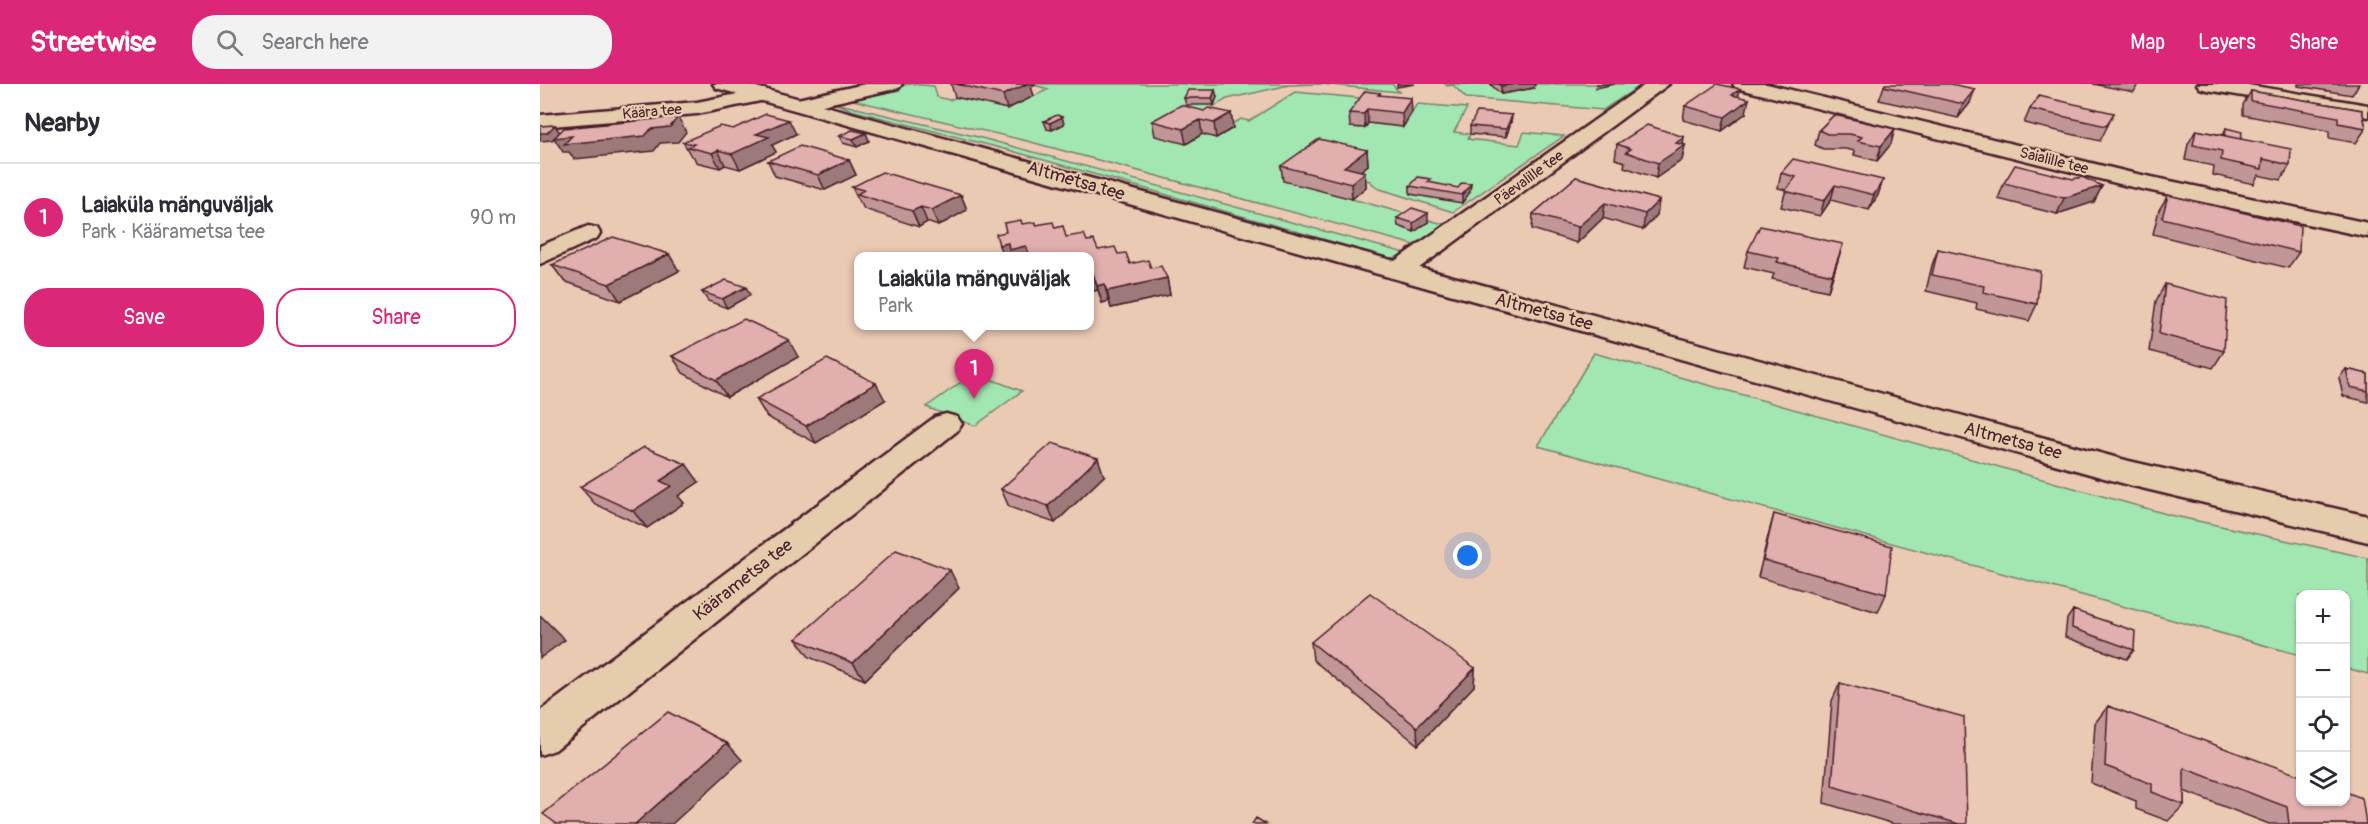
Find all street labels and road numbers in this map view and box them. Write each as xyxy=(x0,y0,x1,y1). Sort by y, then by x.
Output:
street label: Käära tee xyxy=(621,100,683,124)
street label: Saialille tee xyxy=(2018,143,2091,179)
street label: Päevalille tee xyxy=(1490,146,1568,210)
street label: Altmetsa tee xyxy=(1024,156,1128,206)
street label: Altmetsa tee xyxy=(1492,288,1596,336)
street label: Altmetsa tee xyxy=(1961,417,2065,465)
street label: Käärametsa tee xyxy=(689,534,798,626)

